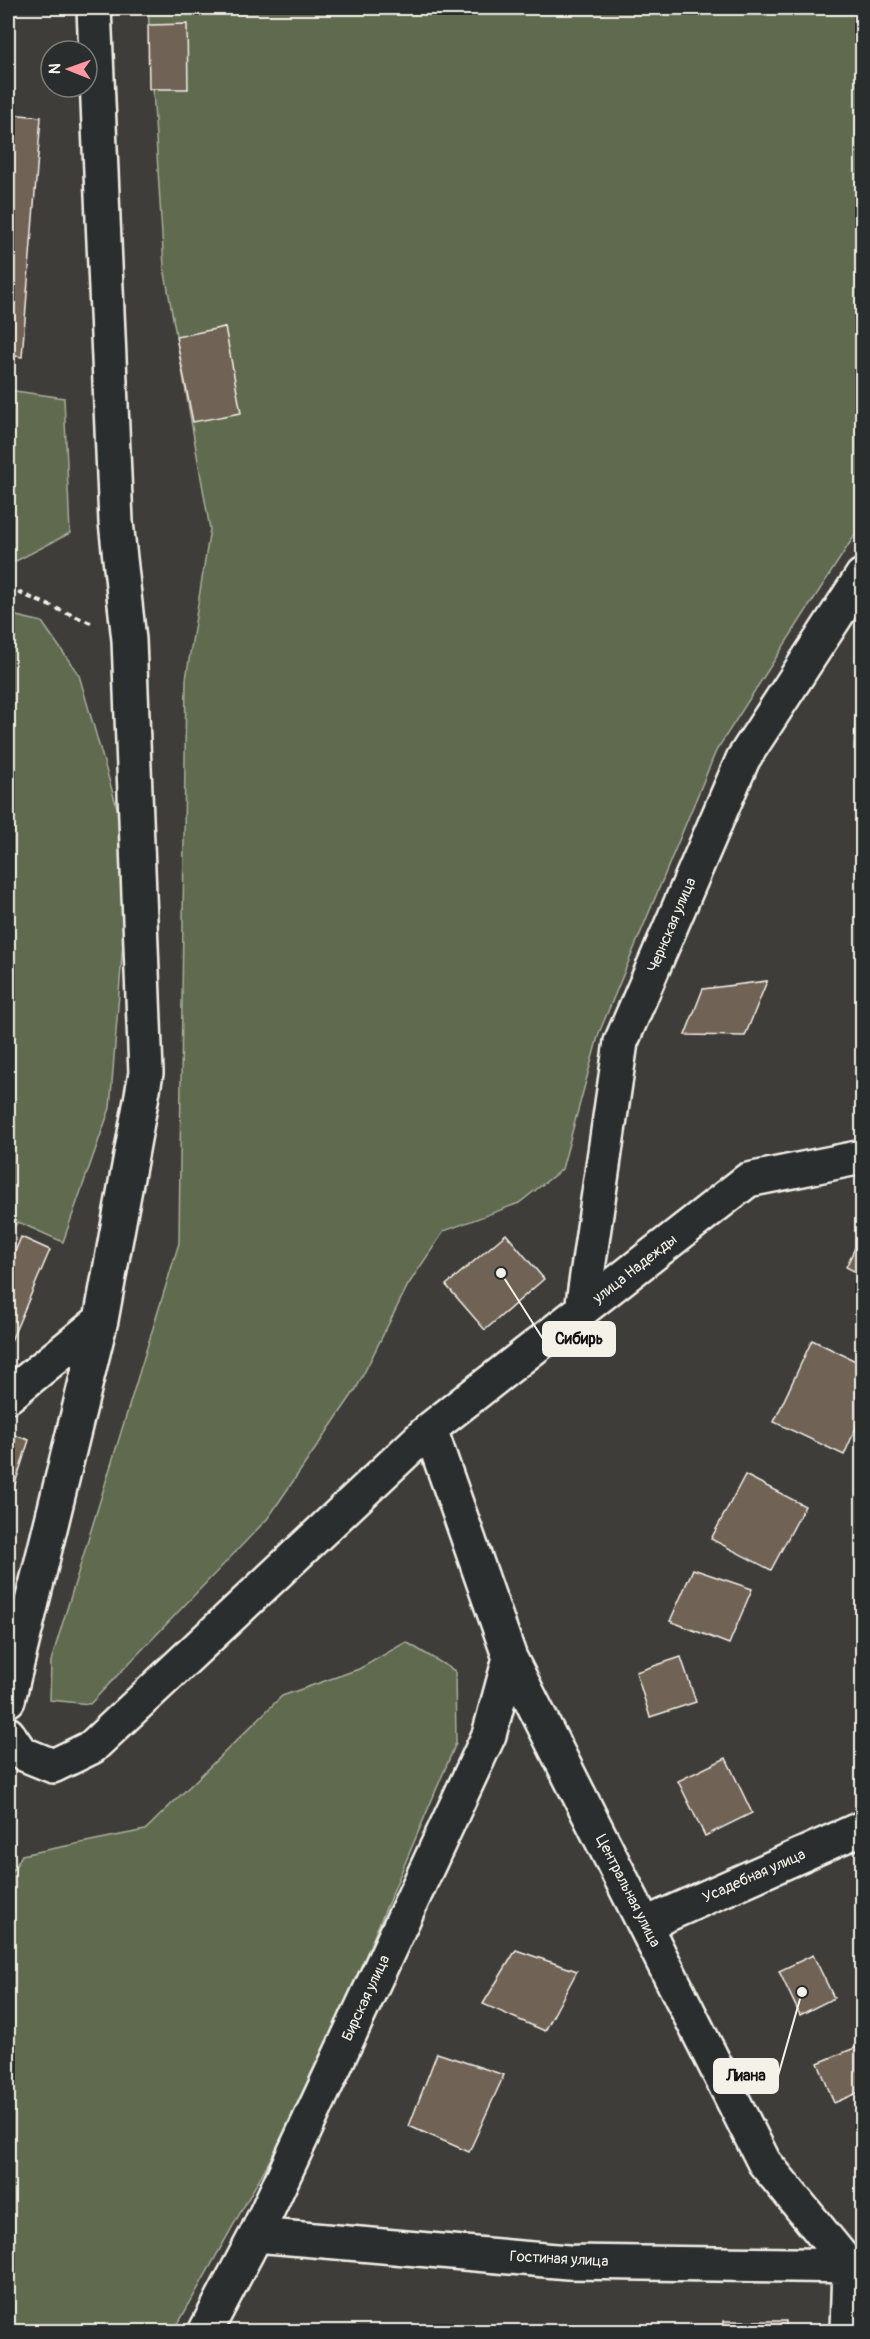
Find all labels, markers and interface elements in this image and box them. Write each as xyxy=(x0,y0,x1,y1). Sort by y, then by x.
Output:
north arrow xyxy=(39,39,99,99)
text: N xyxy=(45,63,65,74)
street label: Чернская улица xyxy=(644,875,700,975)
street label: улица Надежды xyxy=(588,1230,681,1308)
callout: Сибирь xyxy=(543,1322,615,1356)
text: Сибирь xyxy=(555,1329,603,1349)
street label: Центральная улица xyxy=(591,1831,665,1951)
street label: Усадебная улица xyxy=(700,1845,808,1907)
street label: Бирская улица xyxy=(338,1952,394,2044)
callout: Лиана xyxy=(714,2059,778,2093)
text: Лиана xyxy=(725,2066,766,2086)
street label: Гостиная улица xyxy=(509,2247,609,2271)

